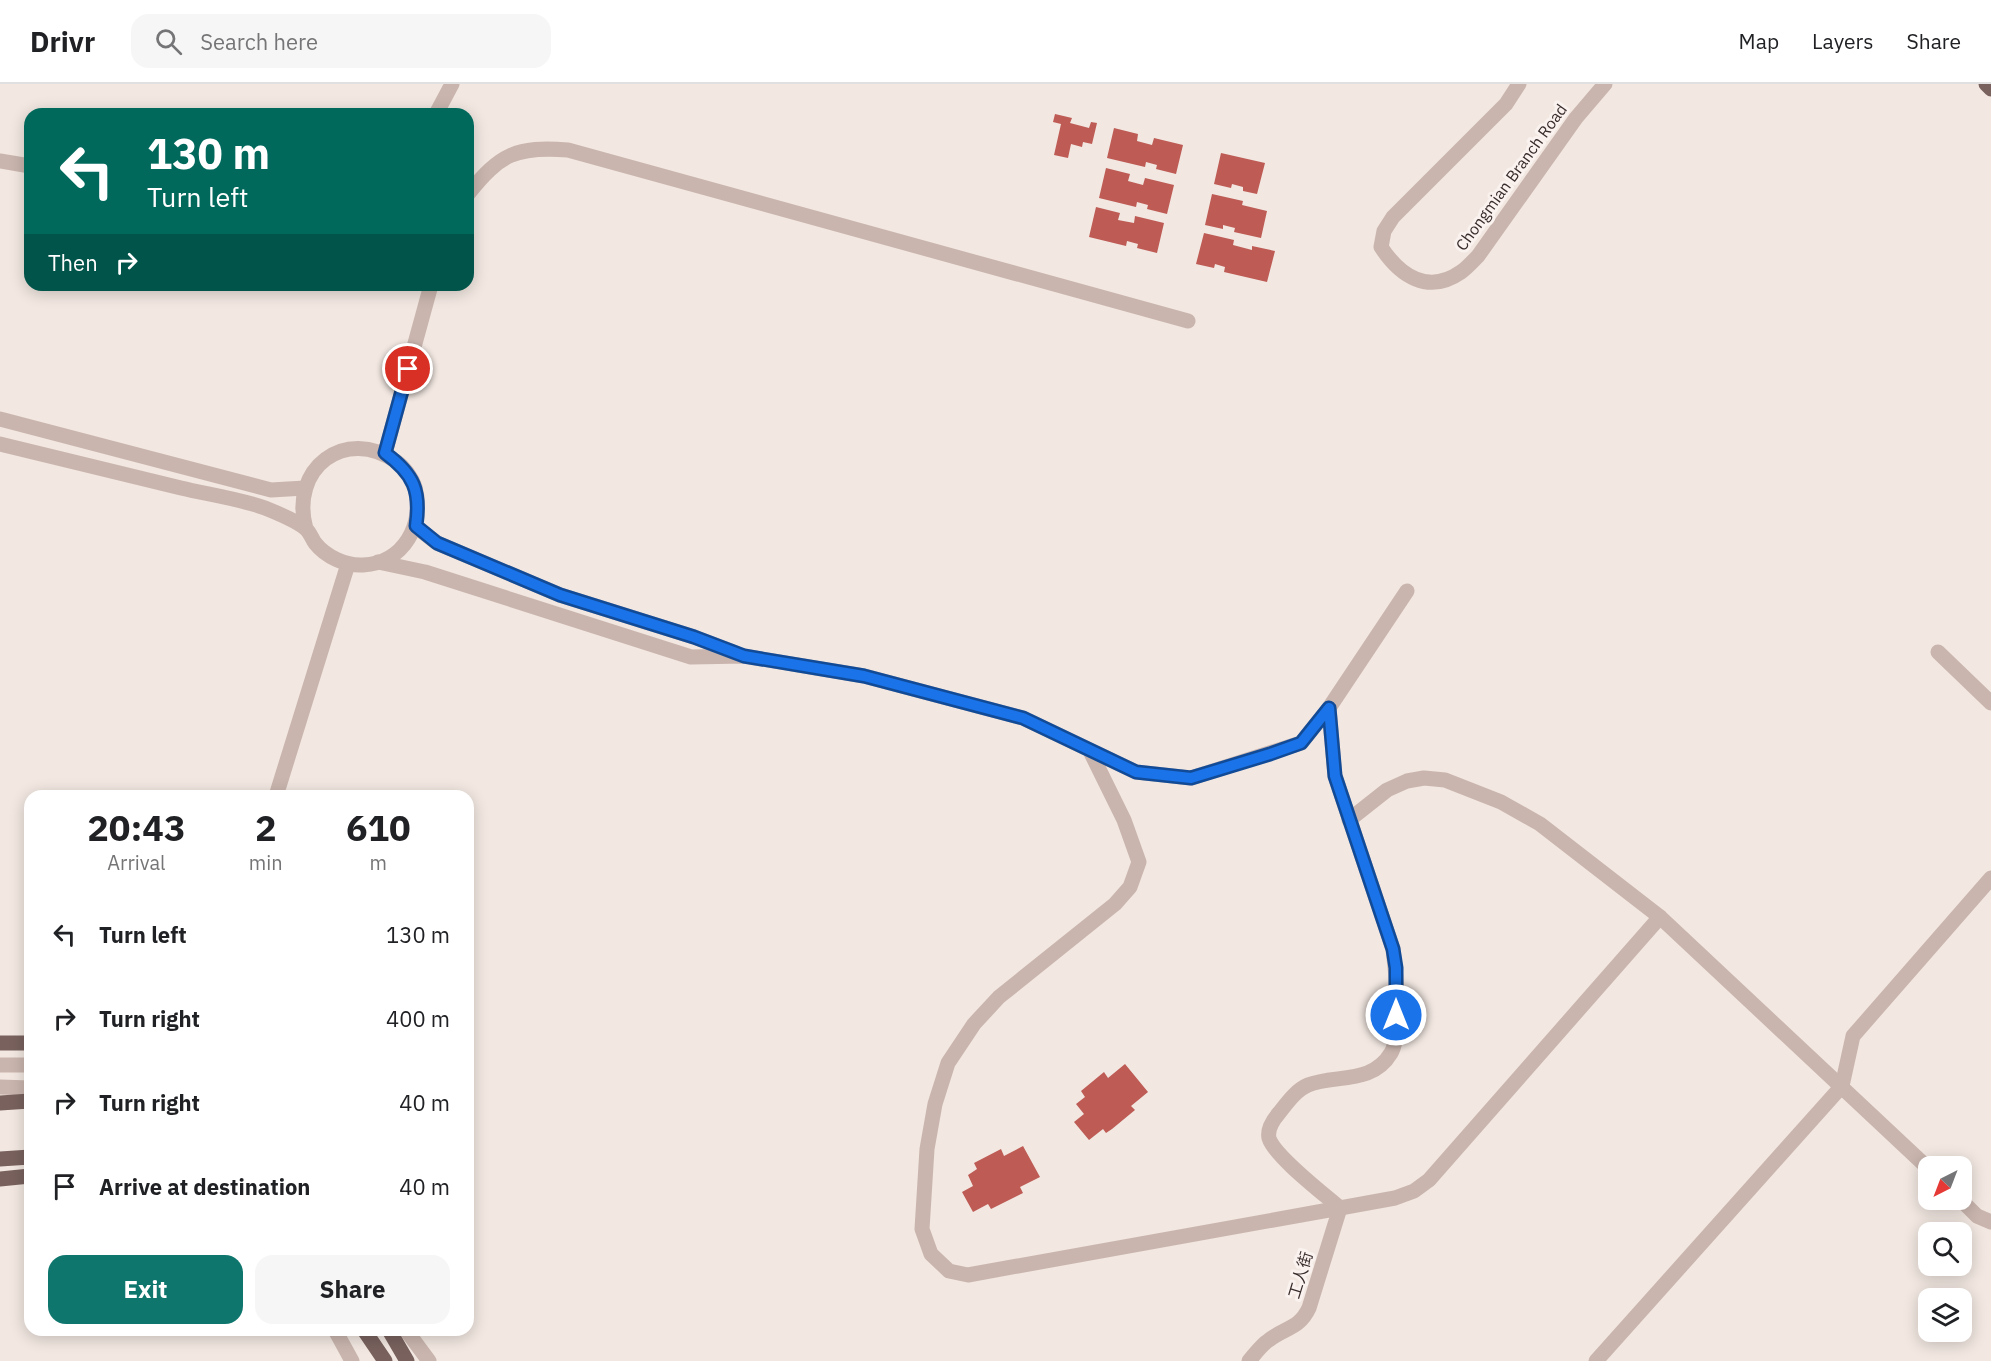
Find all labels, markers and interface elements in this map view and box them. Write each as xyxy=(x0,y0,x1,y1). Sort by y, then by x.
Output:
search box xyxy=(131,14,551,68)
text: Drivr xyxy=(30,23,95,60)
icon: search xyxy=(152,25,185,58)
text: Search here xyxy=(200,27,318,56)
text: Map xyxy=(1739,27,1779,55)
text: Layers xyxy=(1812,27,1874,55)
text: Share xyxy=(1907,27,1961,55)
street label: Chongmian Branch Road xyxy=(1451,100,1571,254)
text: 130 m xyxy=(147,126,270,181)
icon: left xyxy=(48,132,126,210)
text: Turn left xyxy=(147,179,248,214)
icon: right xyxy=(110,246,143,279)
text: Then xyxy=(48,248,98,277)
pin xyxy=(382,343,433,394)
icon: arrive xyxy=(391,352,424,385)
text: 20:43 xyxy=(87,804,186,851)
text: 2 xyxy=(255,804,277,851)
text: 610 xyxy=(346,804,411,851)
text: Arrival xyxy=(107,849,166,876)
text: min xyxy=(249,849,283,876)
text: m xyxy=(370,849,387,876)
icon: left xyxy=(48,918,81,951)
text: Turn left xyxy=(99,920,187,949)
text: 130 m xyxy=(386,920,450,949)
position arrow xyxy=(1364,983,1428,1047)
icon: right xyxy=(48,1002,81,1035)
text: Turn right xyxy=(99,1004,200,1033)
text: 400 m xyxy=(386,1004,450,1033)
icon: right xyxy=(48,1086,81,1119)
text: Turn right xyxy=(99,1088,200,1117)
text: 40 m xyxy=(399,1088,450,1117)
north arrow xyxy=(1918,1156,1972,1210)
map controls xyxy=(1918,1156,1972,1342)
icon: arrive xyxy=(48,1170,81,1203)
text: Arrive at destination xyxy=(99,1172,310,1201)
text: 40 m xyxy=(399,1172,450,1201)
button: search xyxy=(1918,1222,1972,1276)
street label: 工人街 xyxy=(1283,1249,1317,1301)
button: Exit xyxy=(48,1255,243,1324)
button: Share xyxy=(255,1255,450,1324)
button: layers xyxy=(1918,1288,1972,1342)

